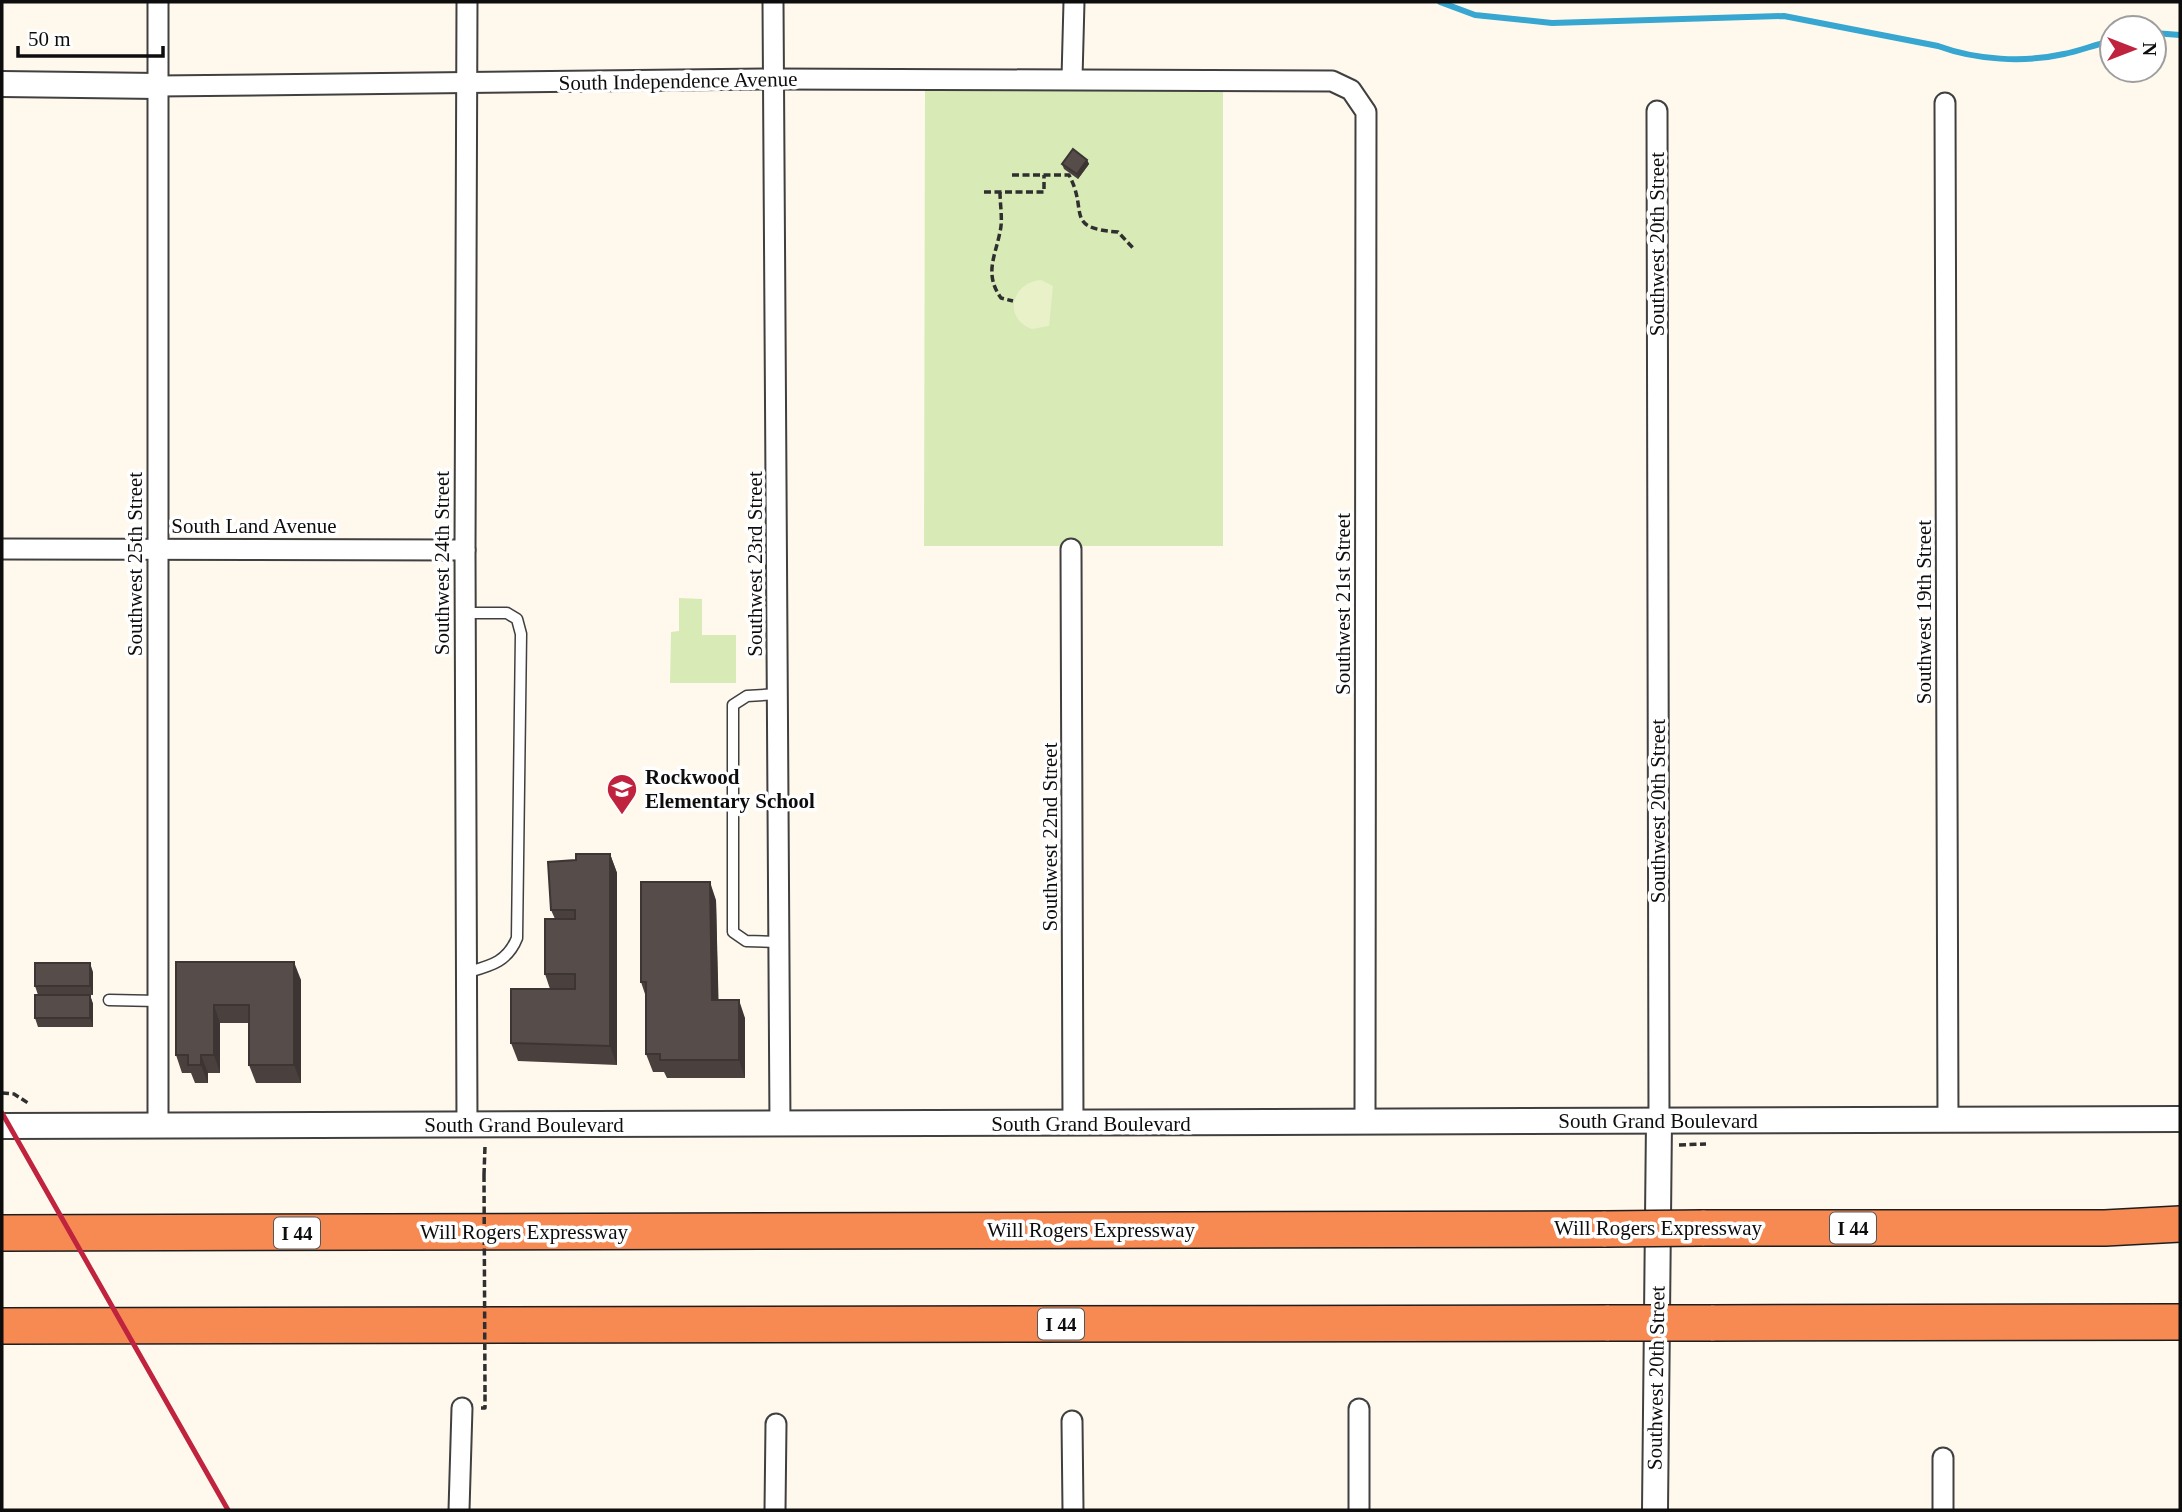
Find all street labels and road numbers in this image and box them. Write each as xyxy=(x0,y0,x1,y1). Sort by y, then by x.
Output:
street label: South Independence Avenue xyxy=(558,67,798,95)
street label: Southwest 20th Street xyxy=(1645,152,1669,336)
street label: Southwest 24th Street xyxy=(430,471,454,655)
street label: Southwest 23rd Street xyxy=(743,471,767,657)
street label: Southwest 25th Street xyxy=(123,472,147,656)
street label: Southwest 21st Street xyxy=(1331,513,1355,695)
street label: South Land Avenue xyxy=(171,514,337,538)
street label: Southwest 19th Street xyxy=(1912,520,1936,704)
street label: Southwest 20th Street xyxy=(1646,719,1670,903)
street label: Southwest 22nd Street xyxy=(1038,742,1062,932)
street label: South Grand Boulevard xyxy=(1558,1109,1758,1133)
street label: South Grand Boulevard xyxy=(991,1112,1191,1136)
street label: South Grand Boulevard xyxy=(424,1113,624,1137)
road number: I 44 xyxy=(1830,1212,1876,1244)
street label: Will Rogers Expressway xyxy=(1554,1216,1762,1240)
road number: I 44 xyxy=(274,1218,320,1248)
street label: Will Rogers Expressway xyxy=(987,1218,1195,1242)
street label: Will Rogers Expressway xyxy=(420,1220,628,1244)
street label: Southwest 20th Street xyxy=(1642,1285,1670,1470)
road number: I 44 xyxy=(1038,1308,1084,1340)

